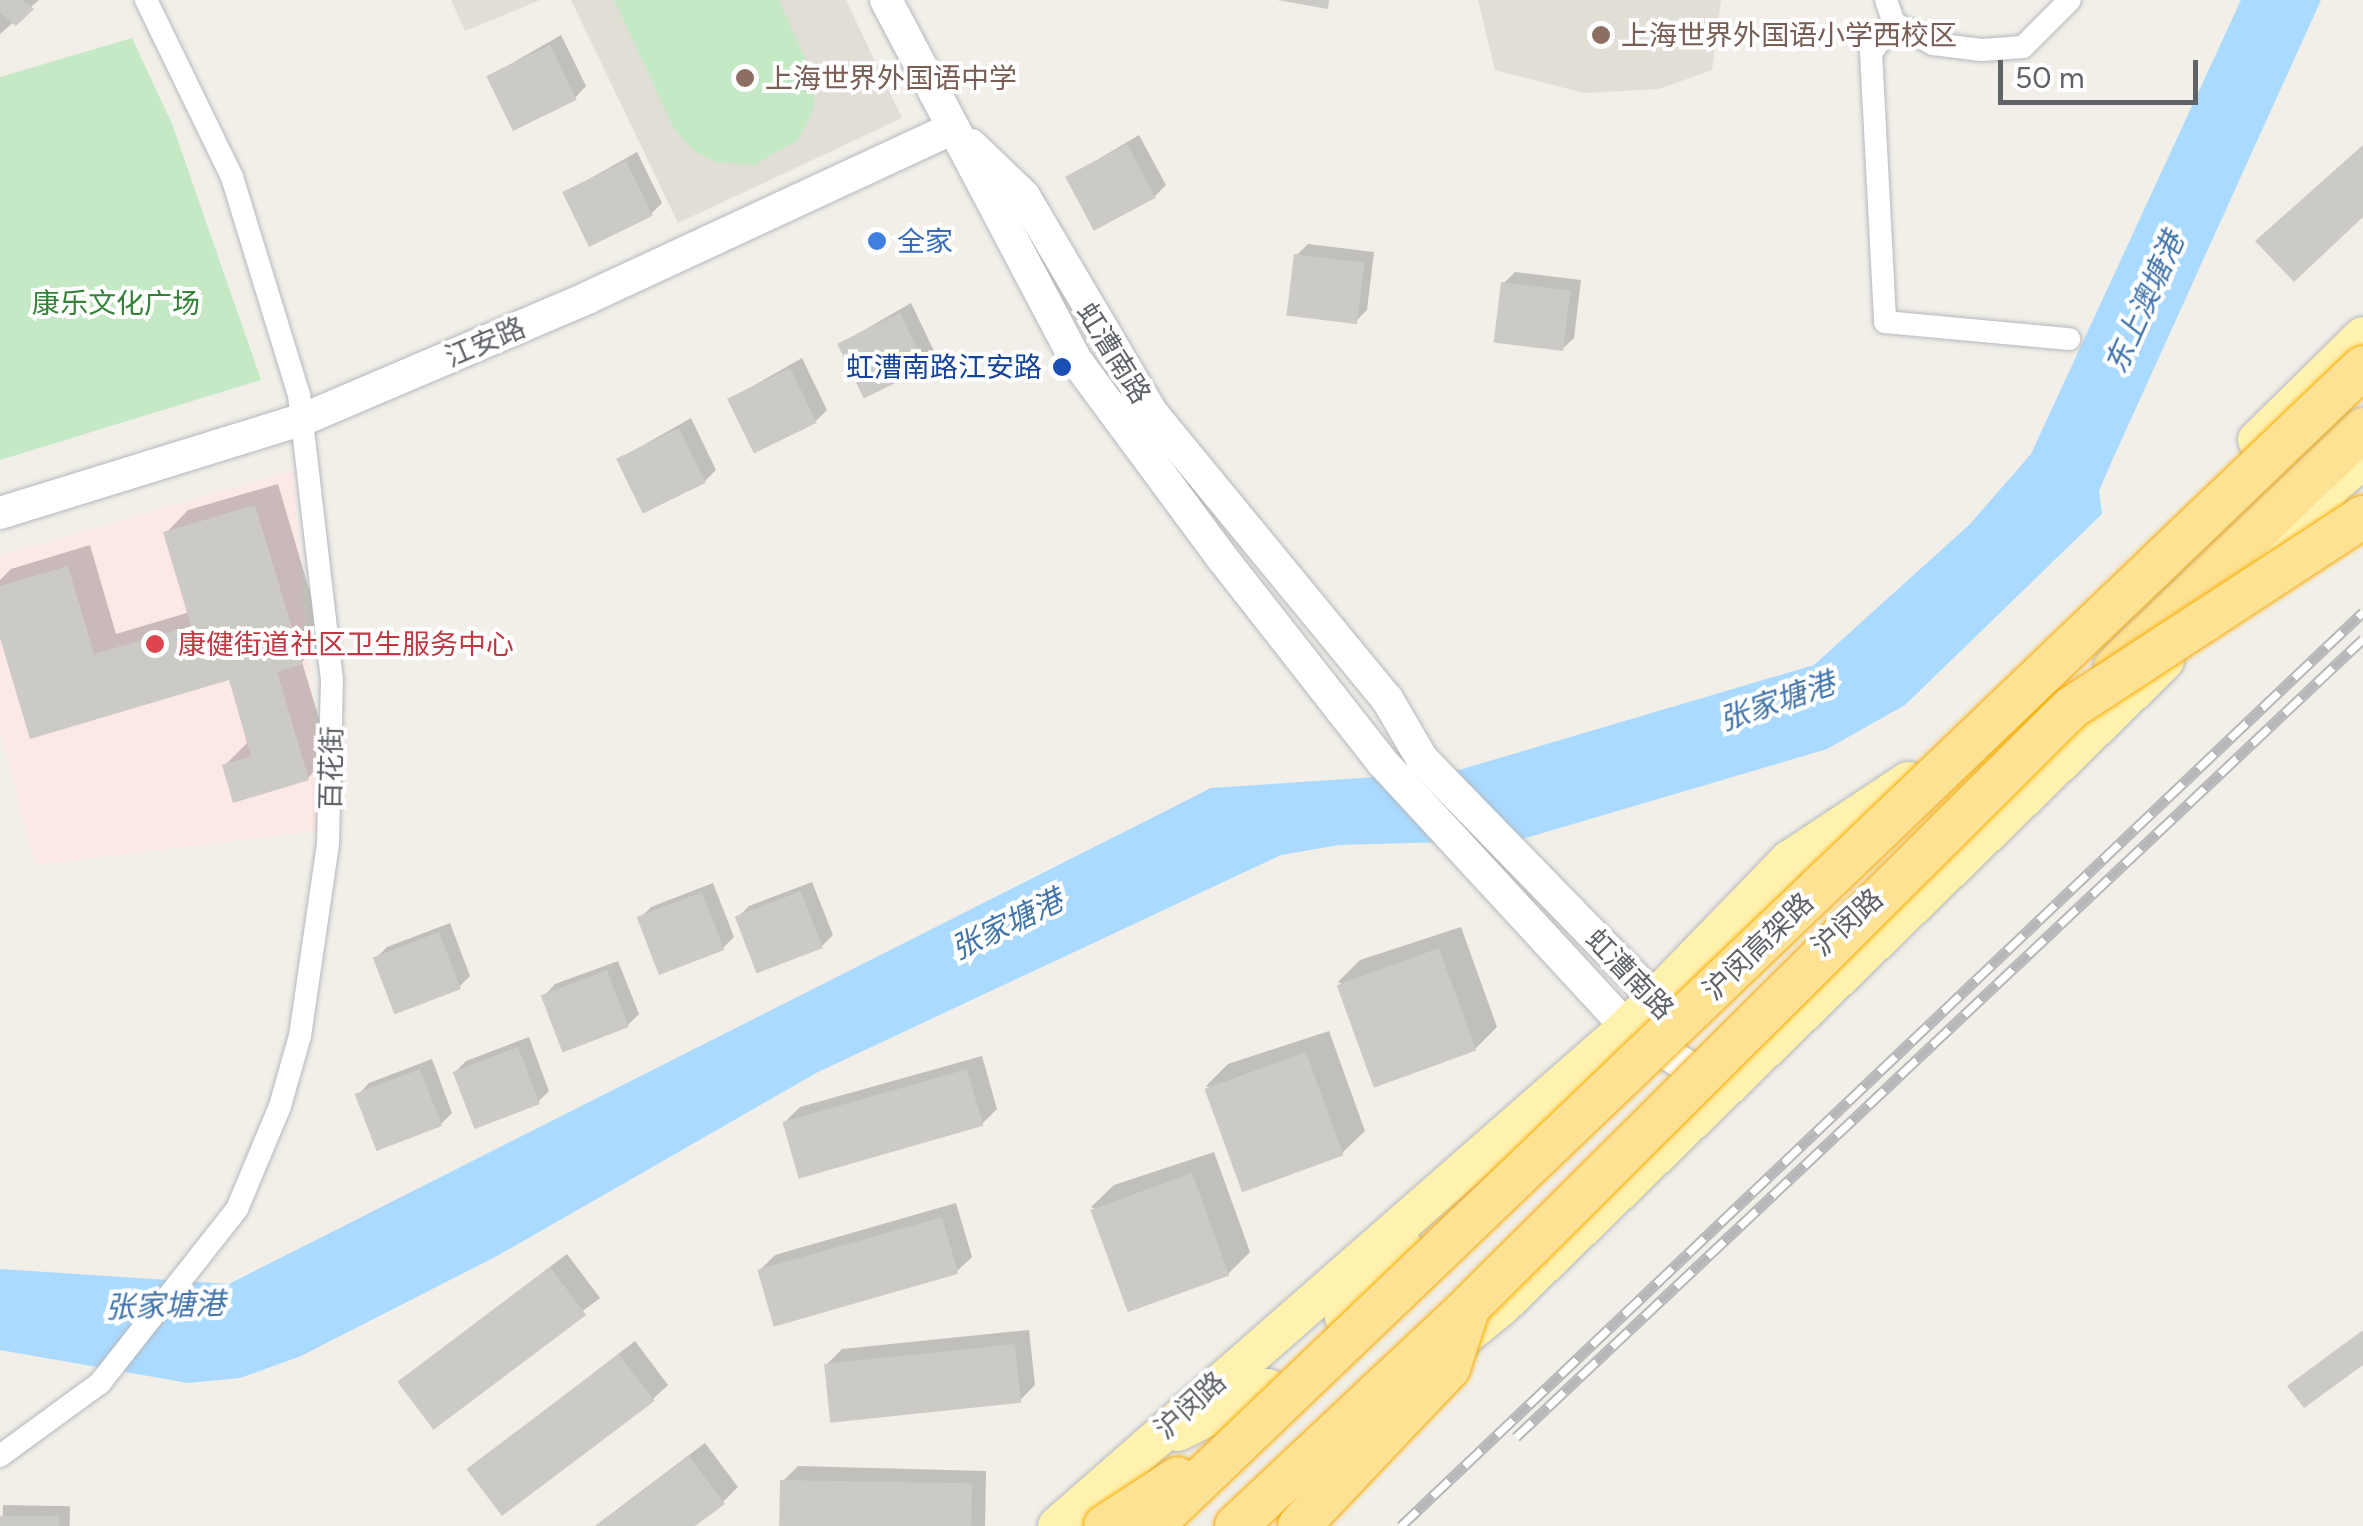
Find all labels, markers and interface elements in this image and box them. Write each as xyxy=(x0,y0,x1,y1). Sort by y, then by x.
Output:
place label: 上海世界外国语小学西校区 xyxy=(1621,18,1957,52)
marker: 上海世界外国语小学西校区 xyxy=(1590,24,1612,46)
scale bar xyxy=(2003,40,2203,102)
text: 50 m xyxy=(2015,59,2084,96)
place label: 上海世界外国语中学 xyxy=(765,61,1017,95)
marker: 上海世界外国语中学 xyxy=(734,67,756,89)
place label: 全家 xyxy=(897,224,953,258)
water label: 东上澳塘港 xyxy=(2098,227,2192,379)
marker: 全家 xyxy=(866,230,888,252)
park label: 康乐文化广场 xyxy=(32,286,200,320)
street label: 虹漕南路 xyxy=(1070,297,1158,409)
street label: 江安路 xyxy=(440,310,530,374)
place label: 虹漕南路江安路 xyxy=(846,350,1042,384)
marker: 虹漕南路江安路 xyxy=(1051,356,1073,378)
place label: 康健街道社区卫生服务中心 xyxy=(178,627,514,661)
marker: 康健街道社区卫生服务中心 xyxy=(142,631,168,657)
water label: 张家塘港 xyxy=(1714,665,1840,739)
street label: 百花街 xyxy=(313,726,349,810)
street label: 沪闵路 xyxy=(1805,881,1889,963)
water label: 张家塘港 xyxy=(945,883,1069,967)
street label: 沪闵高架路 xyxy=(1696,885,1820,1007)
street label: 虹漕南路 xyxy=(1579,922,1681,1026)
water label: 张家塘港 xyxy=(104,1286,226,1326)
street label: 沪闵路 xyxy=(1148,1364,1232,1446)

